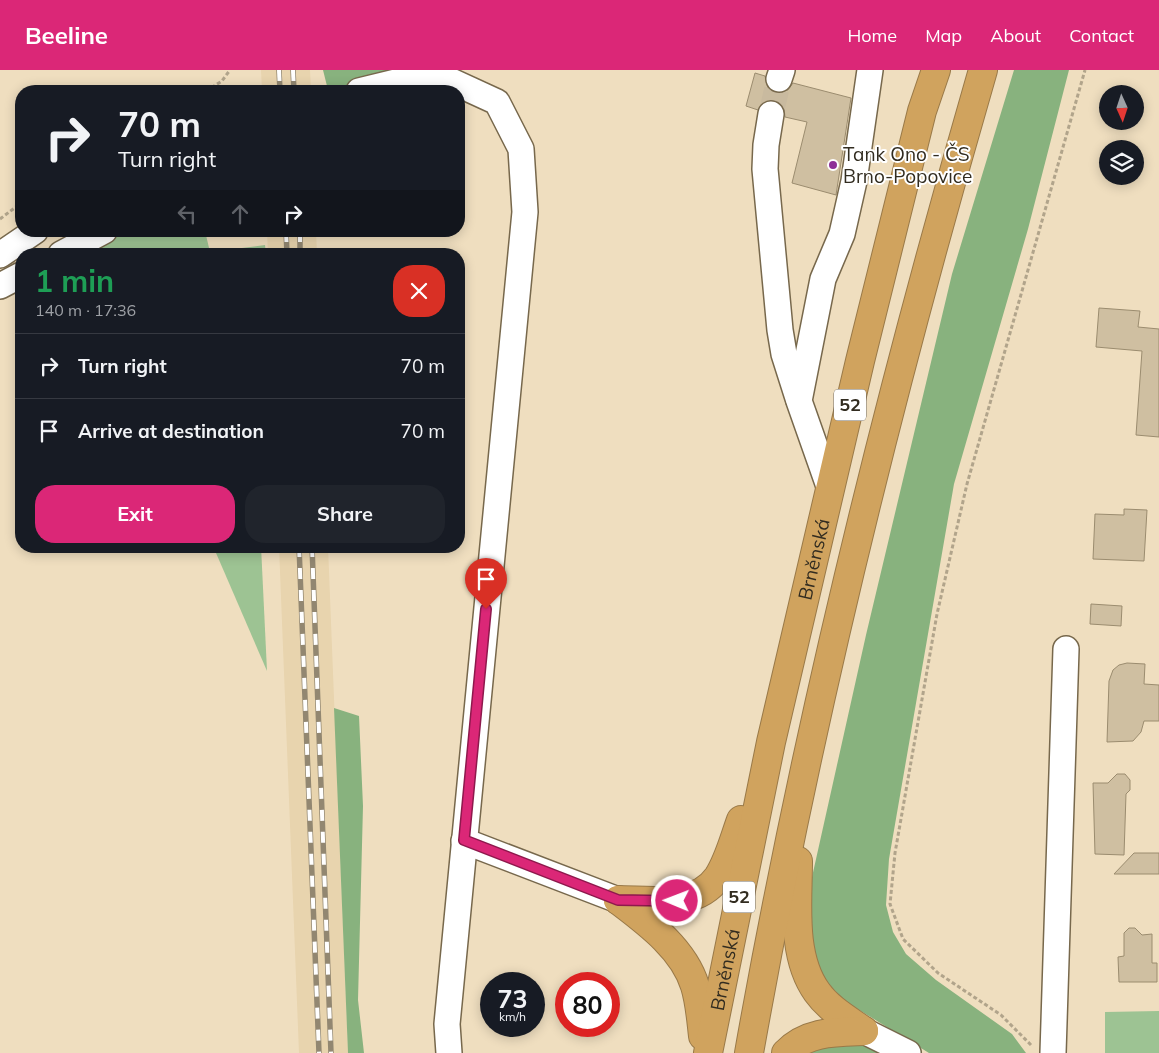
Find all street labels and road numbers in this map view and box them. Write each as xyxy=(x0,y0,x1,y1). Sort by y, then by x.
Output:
road number: 52 xyxy=(834,390,866,420)
street label: Brněnská xyxy=(793,516,835,602)
road number: 52 xyxy=(723,882,755,912)
street label: Brněnská xyxy=(705,927,745,1013)

